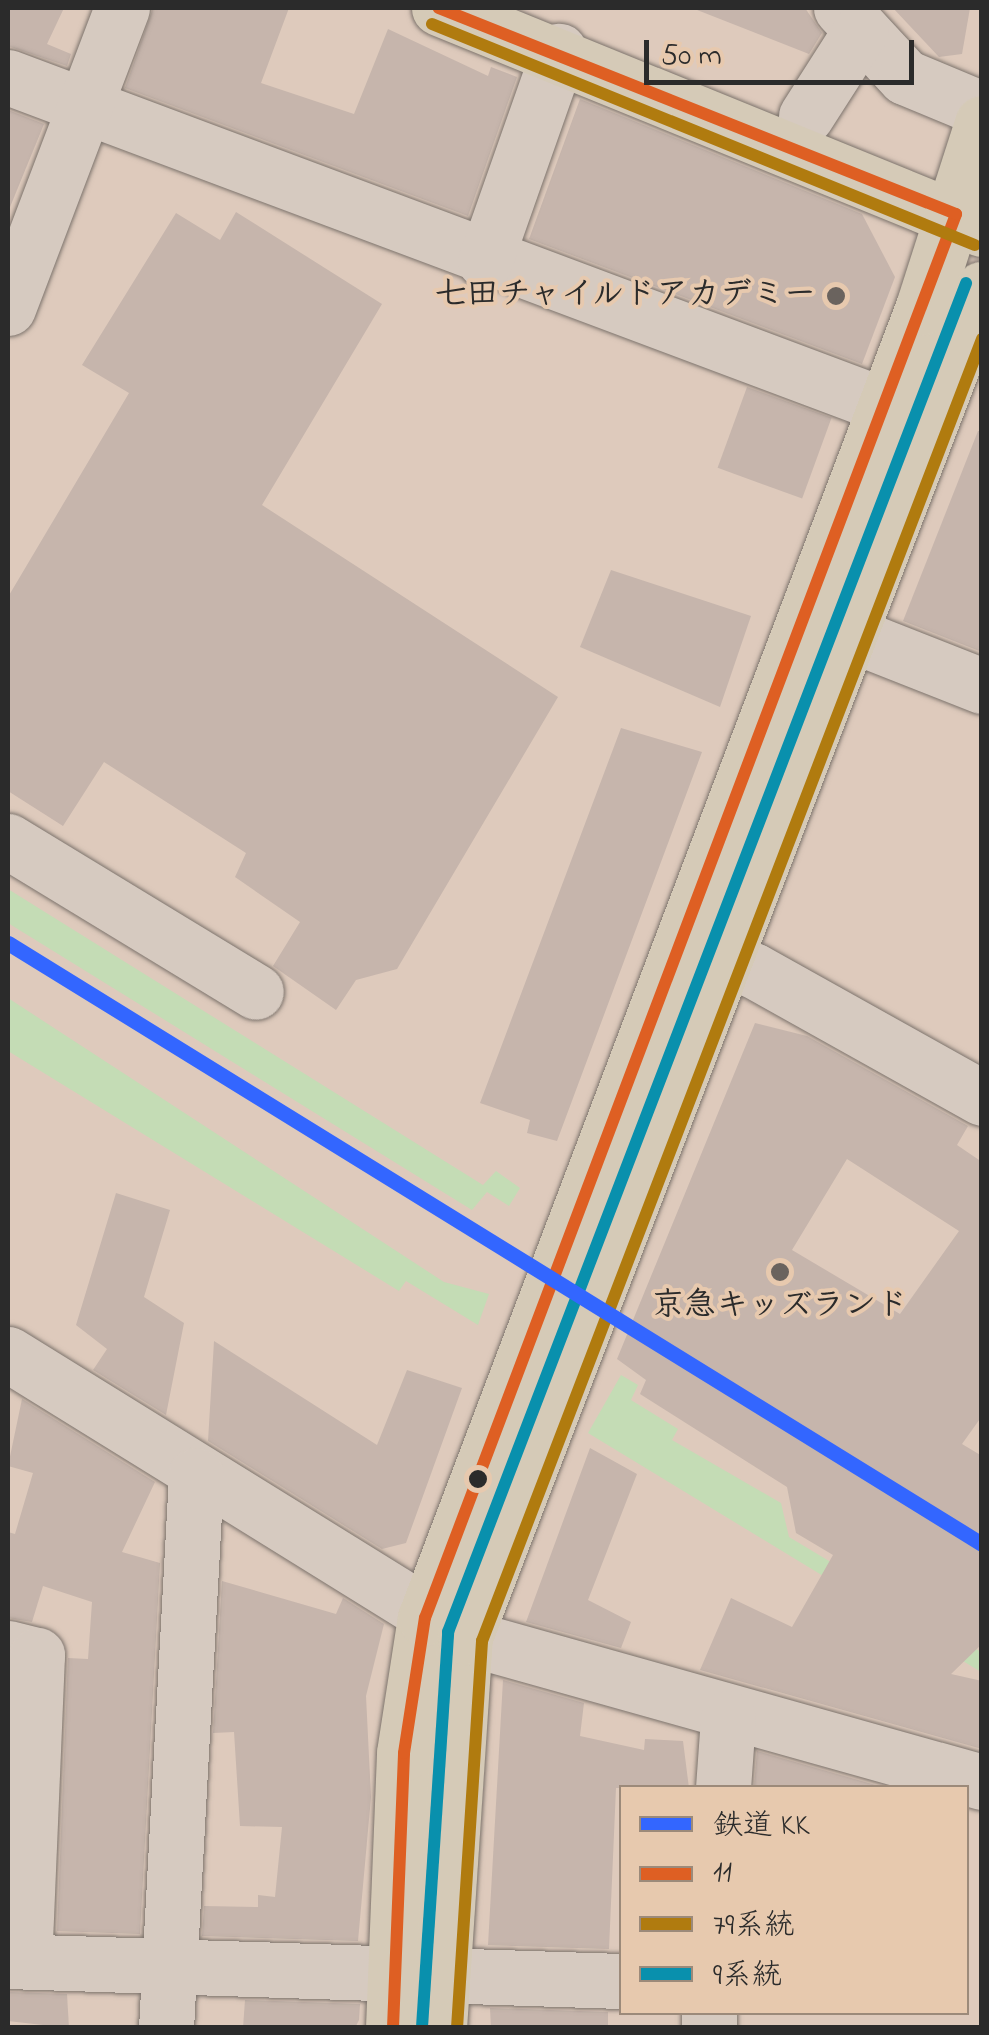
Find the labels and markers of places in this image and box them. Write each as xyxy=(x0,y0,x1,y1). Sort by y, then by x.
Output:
place label: 七田チャイルドアカデミー xyxy=(432,277,816,315)
marker: 七田チャイルドアカデミー xyxy=(825,285,847,307)
marker: 京急キッズランド xyxy=(769,1261,791,1283)
place label: 京急キッズランド xyxy=(652,1288,908,1326)
unlabelled marker xyxy=(468,1469,488,1489)

